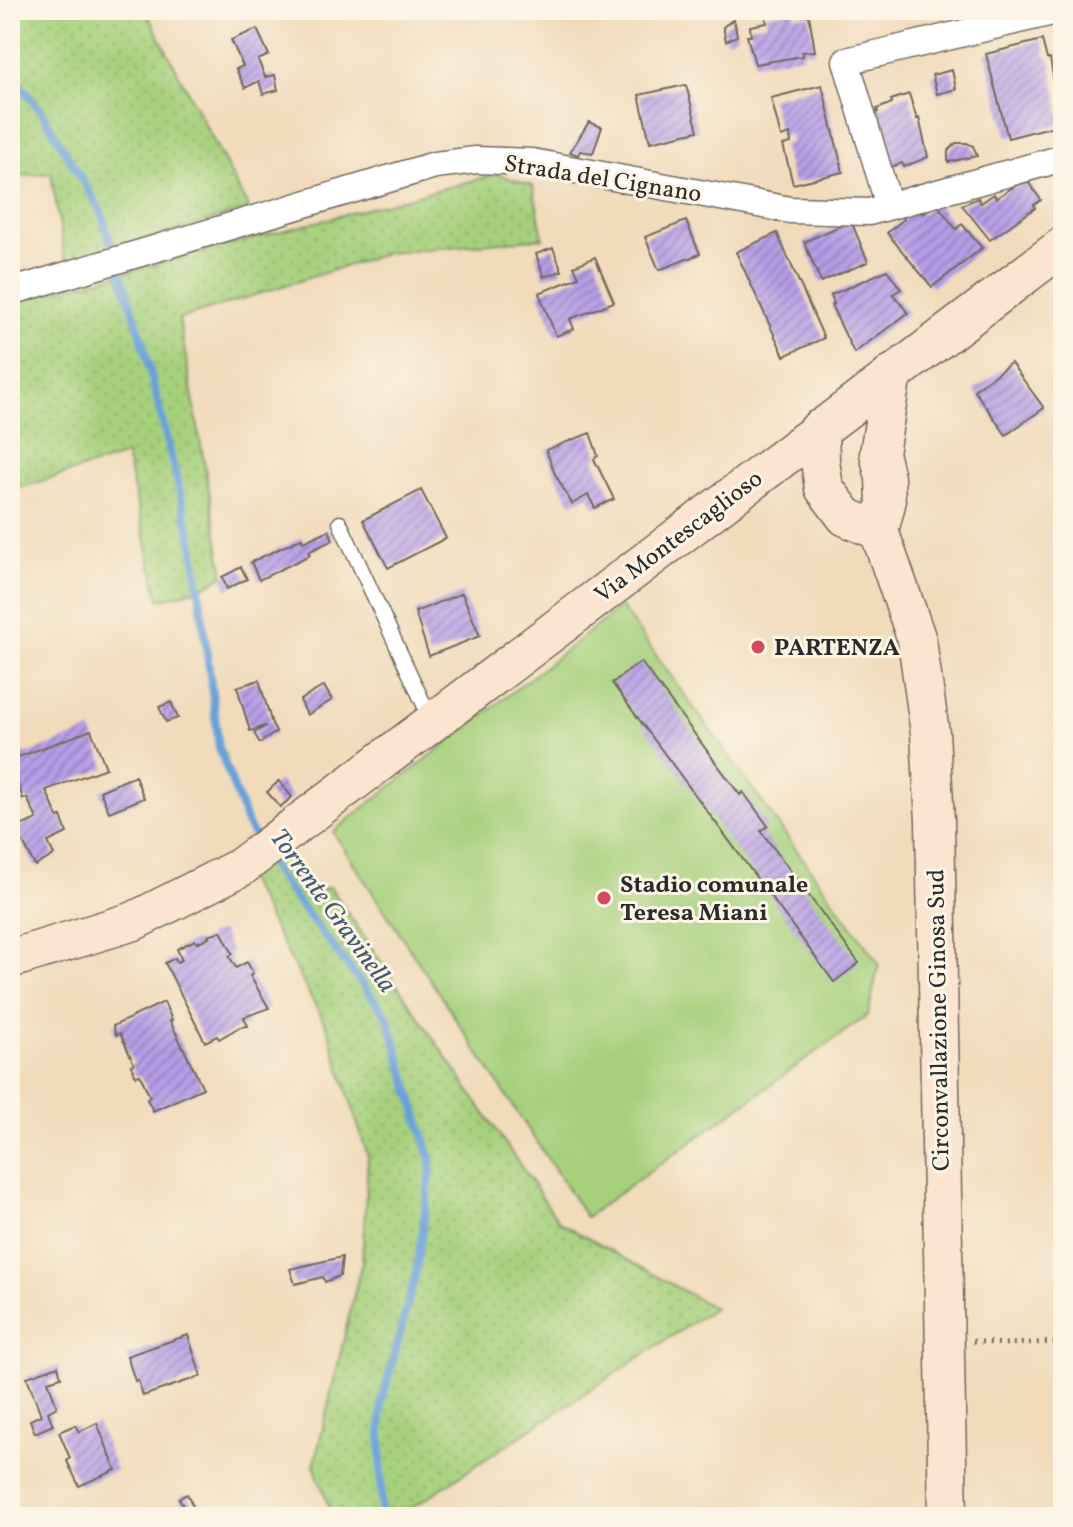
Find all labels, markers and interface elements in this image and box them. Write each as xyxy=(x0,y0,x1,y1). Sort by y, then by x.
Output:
street label: Strada del Cignano xyxy=(502,148,704,212)
street label: Via Montescaglioso xyxy=(588,463,771,612)
place label: PARTENZA xyxy=(774,632,900,666)
marker: PARTENZA xyxy=(749,638,767,656)
water label: Torrente Gravinella xyxy=(261,822,404,1001)
street label: Circonvallazione Ginosa Sud xyxy=(920,868,960,1171)
place label: Stadio comunale Teresa Miani xyxy=(620,869,808,931)
marker: Stadio comunale Teresa Miani xyxy=(595,889,613,907)

